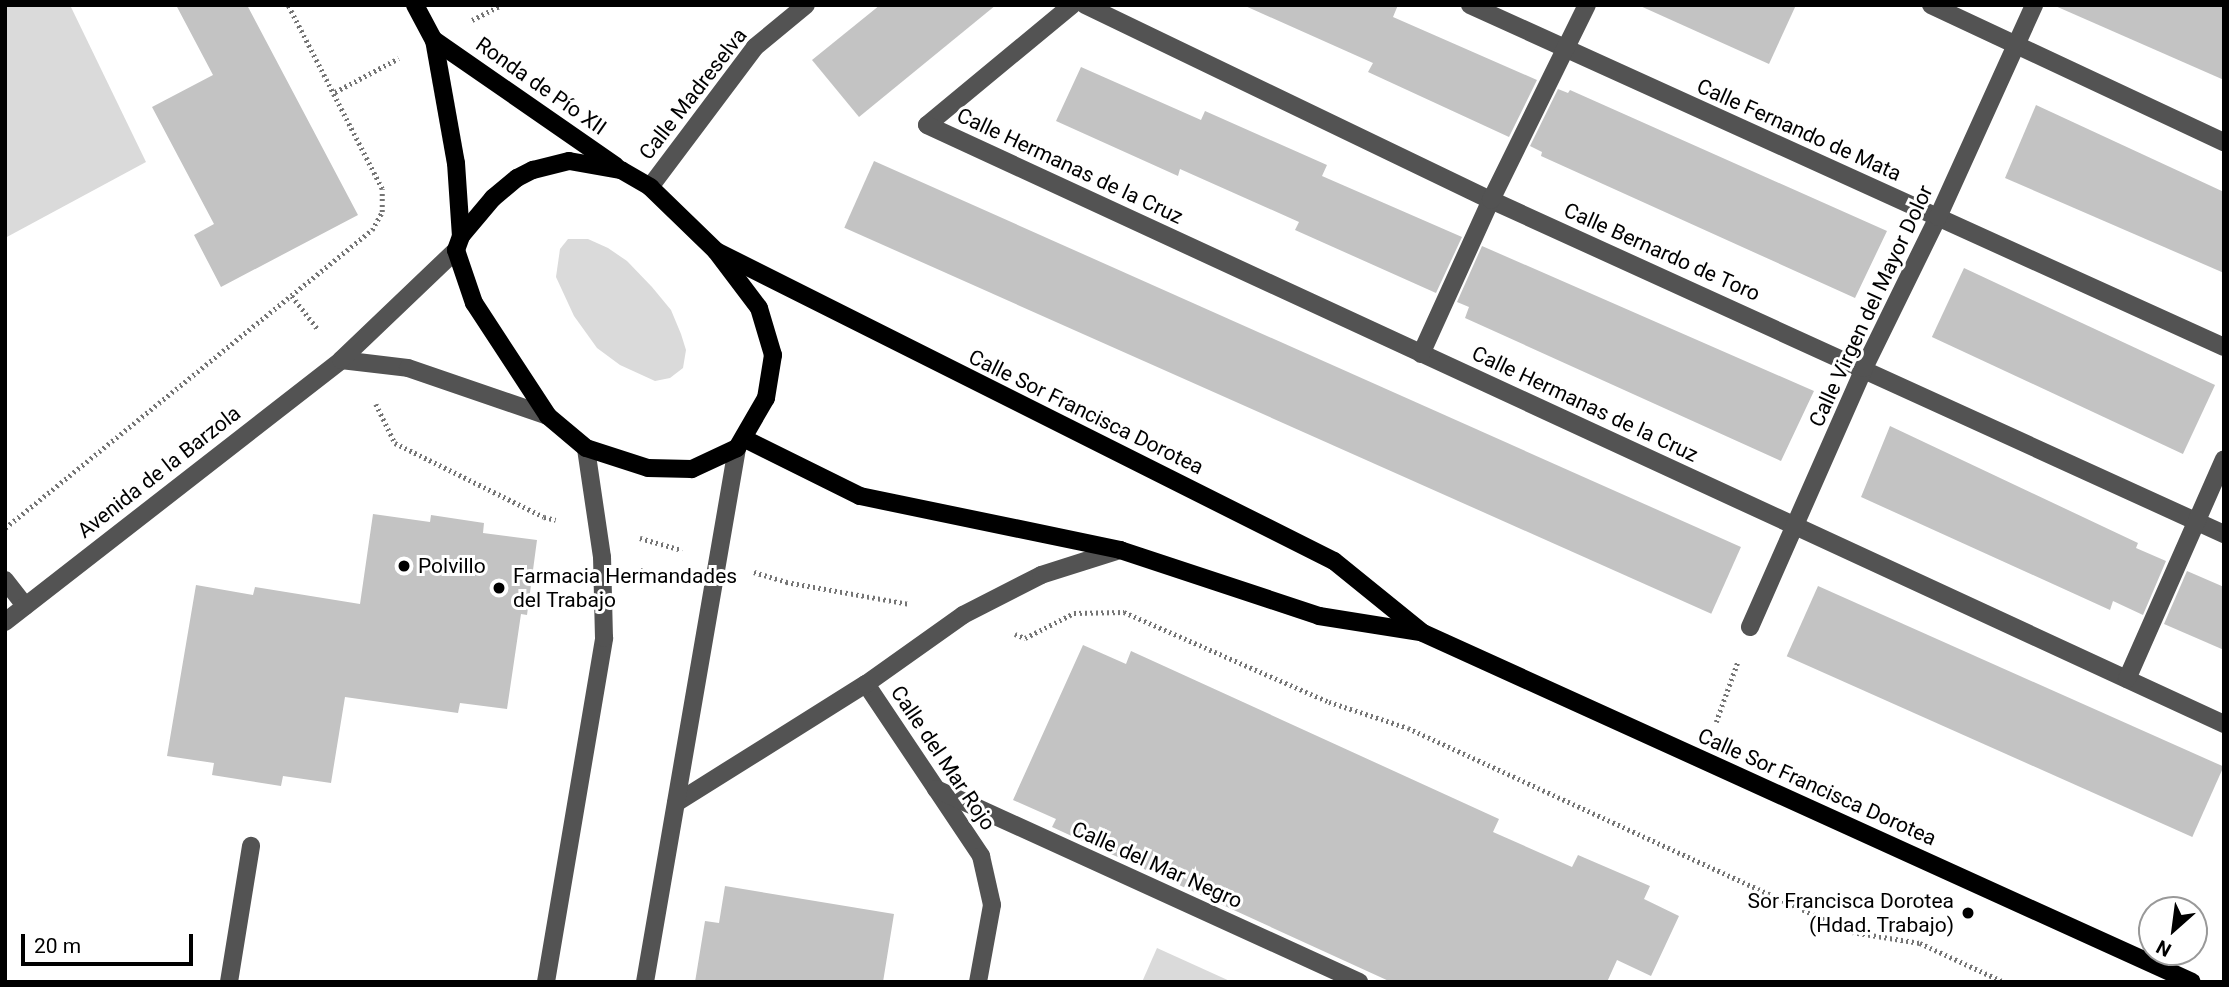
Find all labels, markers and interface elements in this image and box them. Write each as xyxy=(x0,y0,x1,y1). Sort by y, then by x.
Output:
street label: Calle Madreselva xyxy=(634,23,752,165)
street label: Ronda de Pío XII xyxy=(471,32,611,140)
street label: Calle Fernando de Mata xyxy=(1693,74,1905,186)
street label: Calle Hermanas de la Cruz xyxy=(953,102,1187,230)
street label: Calle Virgen del Mayor Dolor xyxy=(1804,181,1938,431)
street label: Calle Bernardo de Toro xyxy=(1560,197,1764,307)
street label: Calle Hermanas de la Cruz xyxy=(1468,340,1702,468)
street label: Calle Sor Francisca Dorotea xyxy=(964,344,1208,480)
street label: Avenida de la Barzola xyxy=(73,401,245,543)
place label: Polvillo xyxy=(418,553,486,579)
marker: Polvillo xyxy=(396,558,412,574)
place label: Farmacia Hermandades del Trabajo xyxy=(513,563,737,613)
marker: Farmacia Hermandades del Trabajo xyxy=(491,580,507,596)
street label: Calle del Mar Rojo xyxy=(885,681,1001,835)
street label: Calle Sor Francisca Dorotea xyxy=(1694,723,1940,851)
street label: Calle del Mar Negro xyxy=(1068,816,1246,914)
place label: Sor Francisca Dorotea (Hdad. Trabajo) xyxy=(1748,888,1954,938)
north arrow xyxy=(2138,896,2208,966)
marker: Sor Francisca Dorotea (Hdad. Trabajo) xyxy=(1960,905,1976,921)
scale bar xyxy=(24,920,196,964)
text: 20 m xyxy=(34,934,81,958)
text: N xyxy=(2153,935,2175,962)

